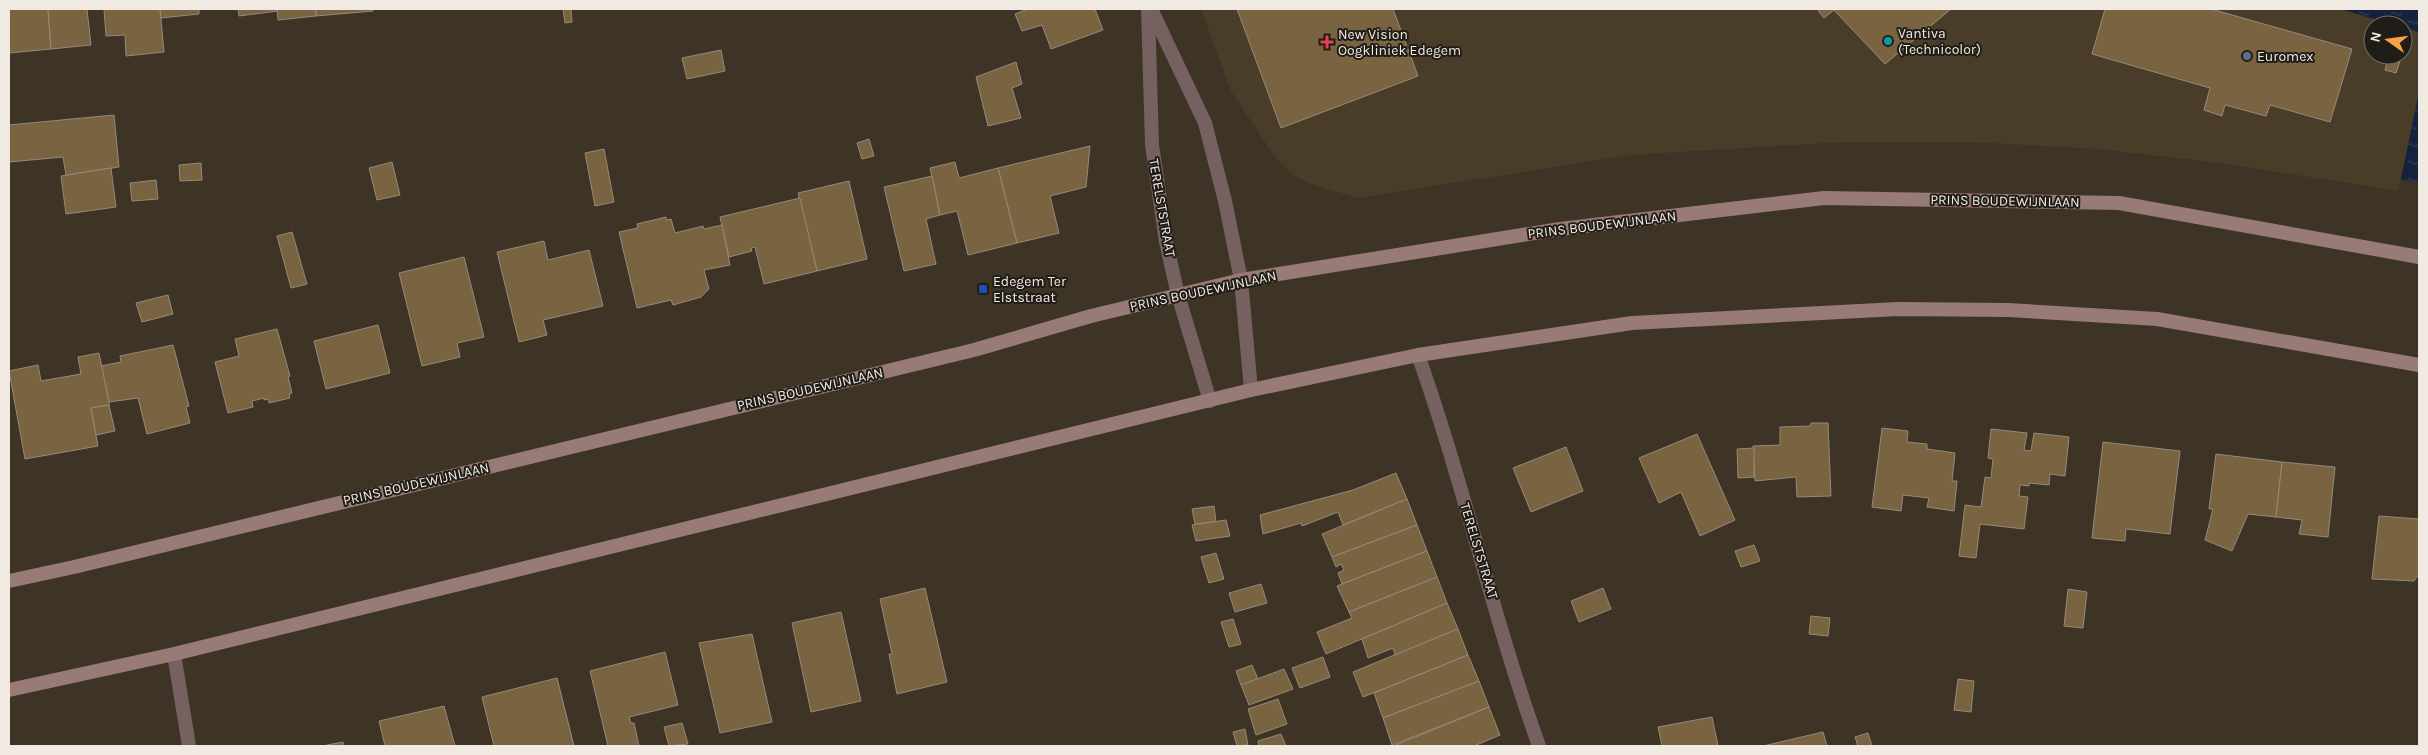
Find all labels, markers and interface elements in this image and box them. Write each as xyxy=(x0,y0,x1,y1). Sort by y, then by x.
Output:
north arrow xyxy=(2363,15,2413,65)
place label: Vantiva (Technicolor) xyxy=(1898,25,1981,58)
place label: New Vision Oogkliniek Edegem xyxy=(1338,26,1461,59)
text: N xyxy=(2366,30,2385,44)
marker: New Vision Oogkliniek Edegem xyxy=(1320,35,1334,49)
marker: Vantiva (Technicolor) xyxy=(1882,35,1894,47)
place label: Euromex xyxy=(2257,48,2314,65)
marker: Euromex xyxy=(2241,50,2253,62)
street label: TERELSTSTRAAT xyxy=(1145,157,1179,259)
street label: PRINS BOUDEWIJNLAAN xyxy=(1930,191,2080,211)
street label: PRINS BOUDEWIJNLAAN xyxy=(1527,207,1677,243)
street label: PRINS BOUDEWIJNLAAN xyxy=(1128,267,1278,315)
place label: Edegem Ter Elststraat xyxy=(993,273,1067,306)
marker: Edegem Ter Elststraat xyxy=(977,283,989,295)
street label: PRINS BOUDEWIJNLAAN xyxy=(735,364,885,414)
street label: PRINS BOUDEWIJNLAAN xyxy=(341,459,491,509)
street label: TERELSTSTRAAT xyxy=(1456,501,1502,601)

